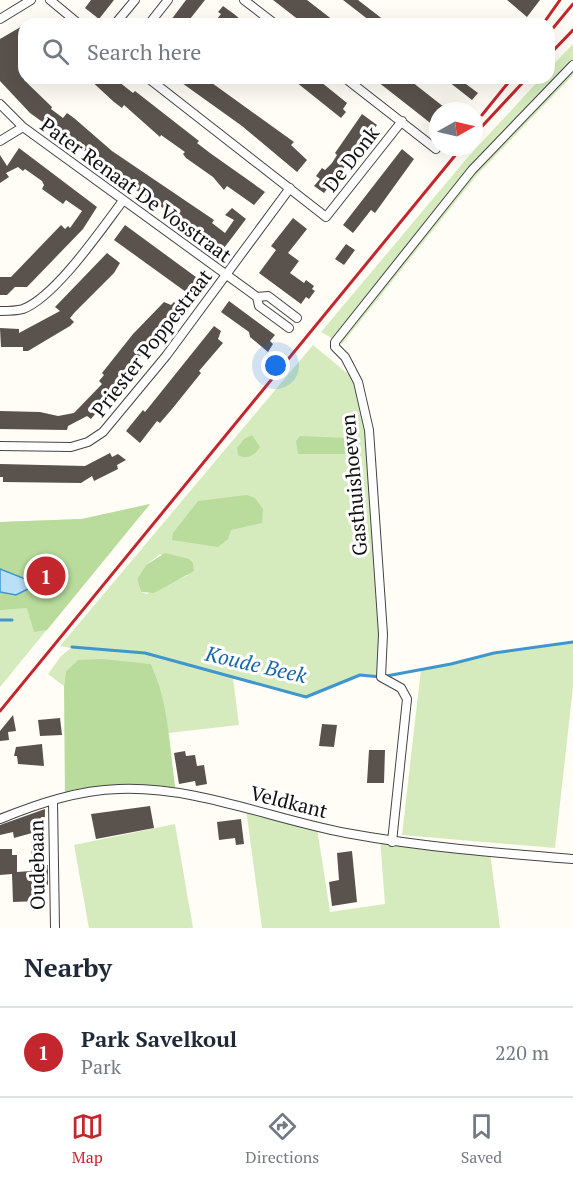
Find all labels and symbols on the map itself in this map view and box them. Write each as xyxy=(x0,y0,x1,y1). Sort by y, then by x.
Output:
north arrow xyxy=(429,102,483,156)
street label: Pater Renaat De Vosstraat xyxy=(35,111,238,269)
street label: De Donk xyxy=(316,120,385,197)
street label: Priester Poppestraat xyxy=(85,263,218,422)
your location xyxy=(261,351,290,380)
street label: Gasthuishoeven xyxy=(334,413,373,557)
pin: 1 xyxy=(26,554,66,598)
water label: Koude Beek xyxy=(202,639,310,689)
street label: Veldkant xyxy=(248,779,331,824)
street label: Oudebaan xyxy=(22,819,51,910)

